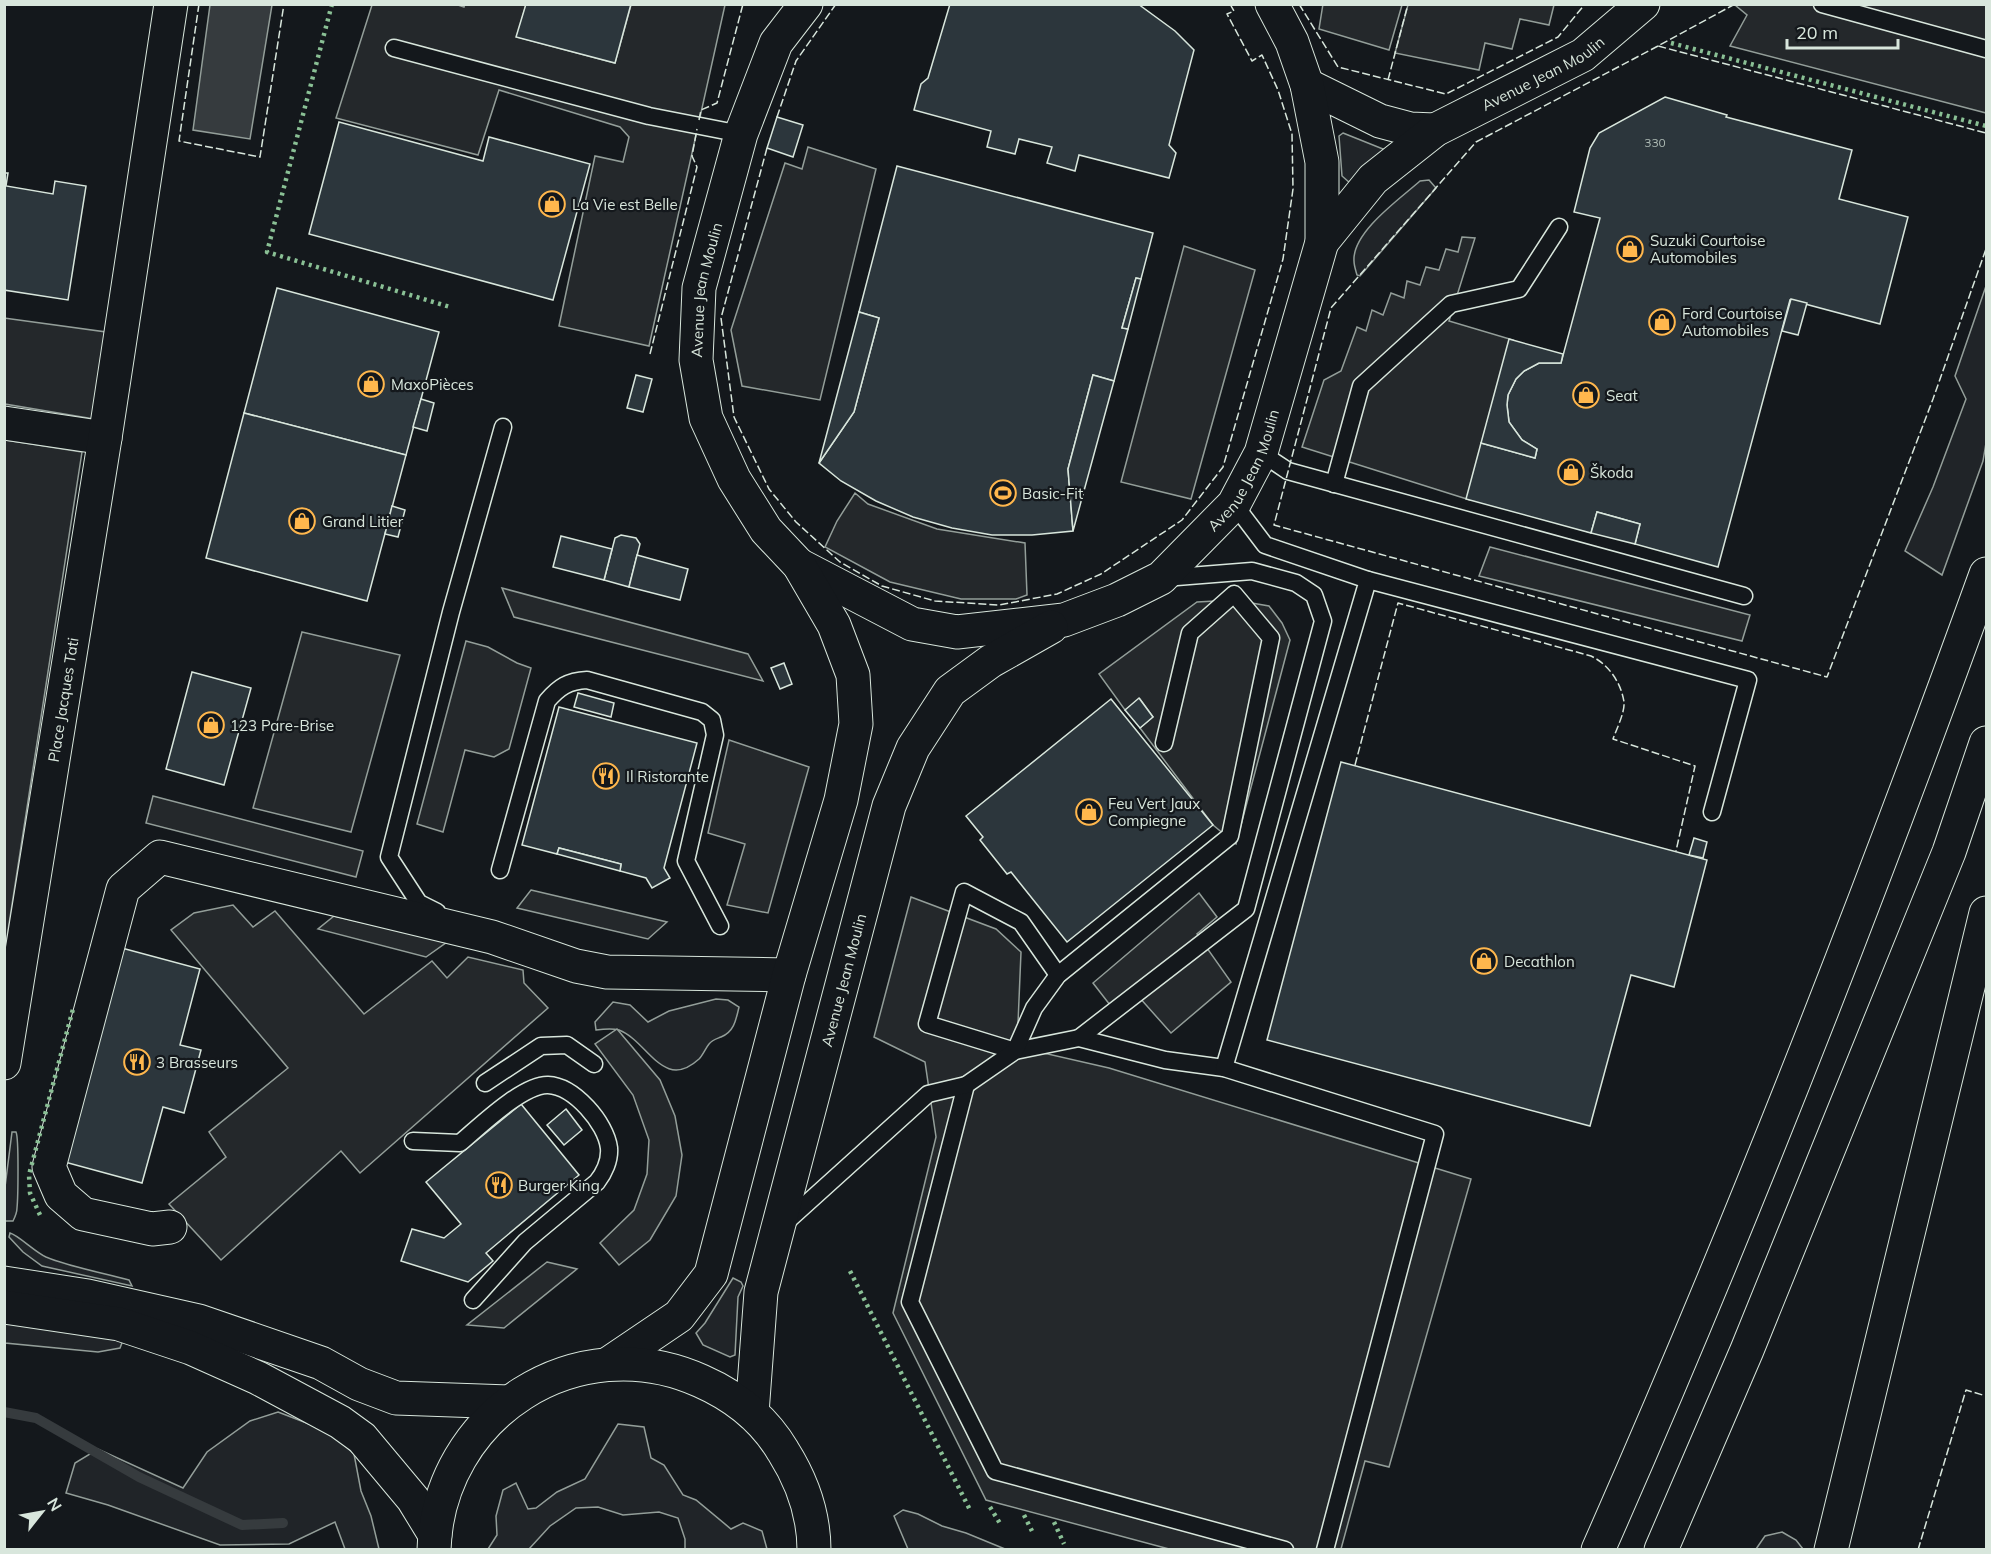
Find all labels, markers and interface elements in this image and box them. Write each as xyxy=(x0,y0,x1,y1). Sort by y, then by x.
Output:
scale bar xyxy=(1787,12,1898,50)
text: 20 m xyxy=(1796,21,1838,44)
street label: Avenue Jean Moulin xyxy=(1478,32,1608,114)
house number: 330 xyxy=(1644,135,1666,150)
shop icon: La Vie est Belle xyxy=(537,189,567,219)
place label: La Vie est Belle xyxy=(572,195,678,214)
street label: Avenue Jean Moulin xyxy=(687,220,726,358)
place label: Suzuki Courtoise Automobiles xyxy=(1650,231,1765,267)
shop icon: Suzuki Courtoise Automobiles xyxy=(1615,234,1645,264)
place label: Ford Courtoise Automobiles xyxy=(1682,304,1783,340)
shop icon: Ford Courtoise Automobiles xyxy=(1647,307,1677,337)
shop icon: MaxoPièces xyxy=(356,369,386,399)
place label: MaxoPièces xyxy=(391,375,474,394)
shop icon: Seat xyxy=(1571,380,1601,410)
place label: Seat xyxy=(1606,386,1638,405)
street label: Avenue Jean Moulin xyxy=(1203,407,1283,535)
shop icon: Škoda xyxy=(1556,457,1586,487)
place label: Škoda xyxy=(1590,463,1633,482)
sports icon: Basic-Fit xyxy=(988,478,1018,508)
place label: Basic-Fit xyxy=(1022,484,1083,503)
shop icon: Grand Litier xyxy=(287,506,317,536)
place label: Grand Litier xyxy=(322,512,404,531)
street label: Place Jacques Tati xyxy=(43,636,82,763)
shop icon: 123 Pare-Brise xyxy=(196,710,226,740)
place label: 123 Pare-Brise xyxy=(230,716,334,735)
restaurant icon: Il Ristorante xyxy=(591,761,621,791)
place label: Il Ristorante xyxy=(626,767,709,786)
place label: Feu Vert Jaux Compiegne xyxy=(1108,794,1200,830)
shop icon: Feu Vert Jaux Compiegne xyxy=(1074,797,1104,827)
street label: Avenue Jean Moulin xyxy=(817,911,870,1049)
shop icon: Decathlon xyxy=(1469,946,1499,976)
place label: Decathlon xyxy=(1504,952,1575,971)
restaurant icon: 3 Brasseurs xyxy=(122,1047,152,1077)
place label: 3 Brasseurs xyxy=(156,1053,238,1072)
restaurant icon: Burger King xyxy=(484,1170,514,1200)
place label: Burger King xyxy=(518,1176,600,1195)
north arrow xyxy=(12,1482,72,1542)
text: N xyxy=(43,1494,67,1515)

